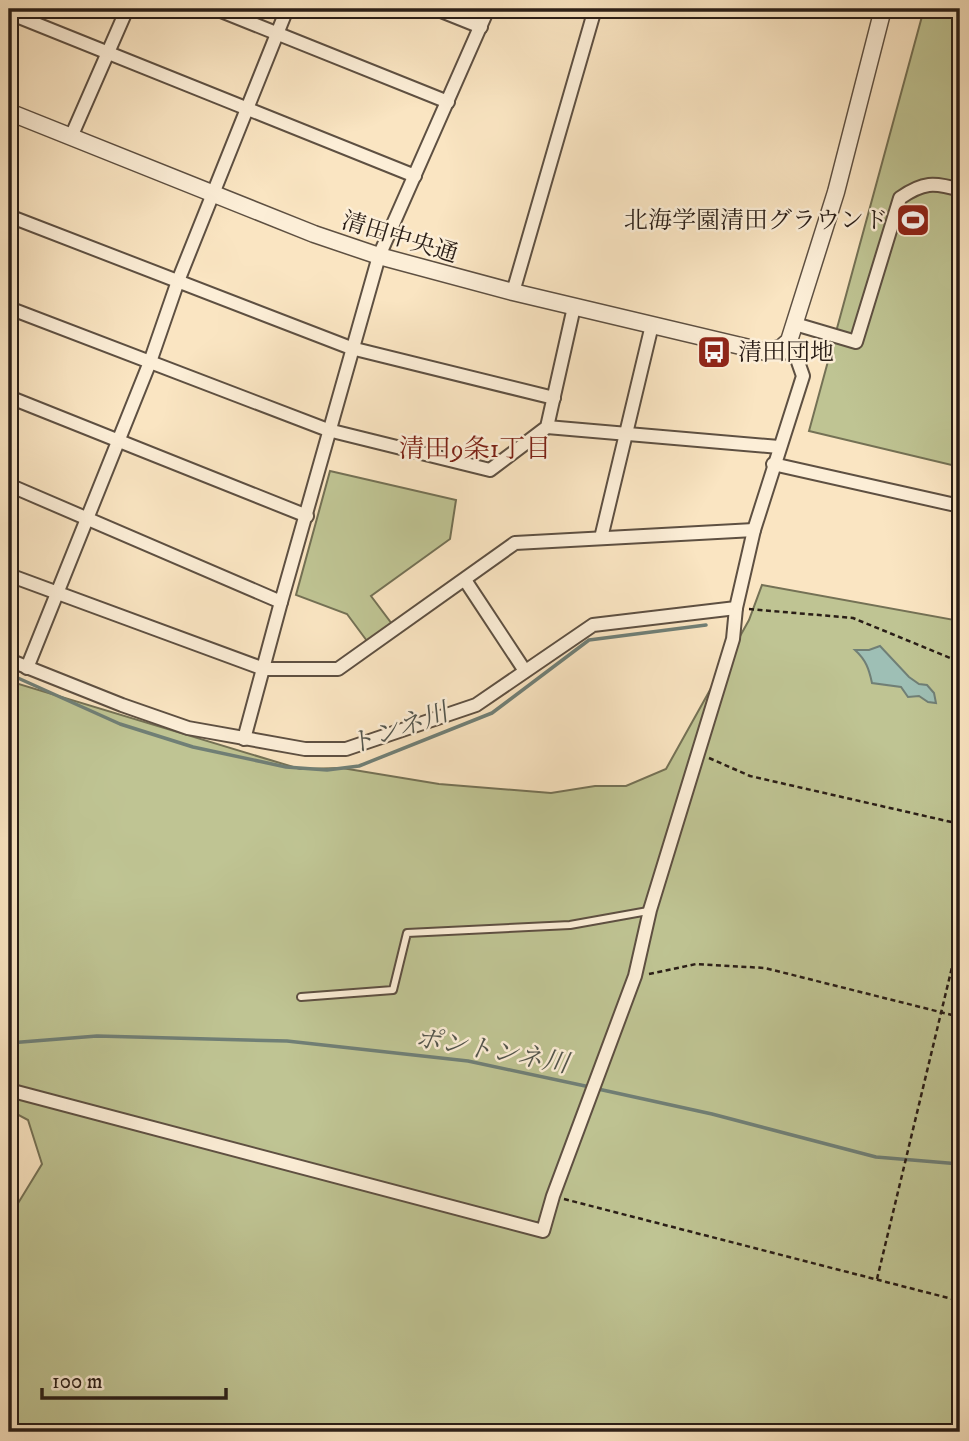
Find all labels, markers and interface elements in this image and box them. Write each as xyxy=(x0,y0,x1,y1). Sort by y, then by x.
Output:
sports icon: 北海学園清田グラウンド xyxy=(894,201,932,239)
street label: 清田中央通 xyxy=(338,206,461,270)
place label: 北海学園清田グラウンド xyxy=(624,206,888,236)
bus stop icon: 清田団地 xyxy=(695,333,733,371)
place label: 清田団地 xyxy=(738,338,834,368)
district label: 清田9条1丁目 xyxy=(399,433,551,466)
water label: トンネ川 xyxy=(344,695,455,763)
water label: ポントンネ川 xyxy=(412,1022,574,1082)
scale bar xyxy=(42,1357,226,1401)
text: 100 m xyxy=(52,1369,103,1395)

